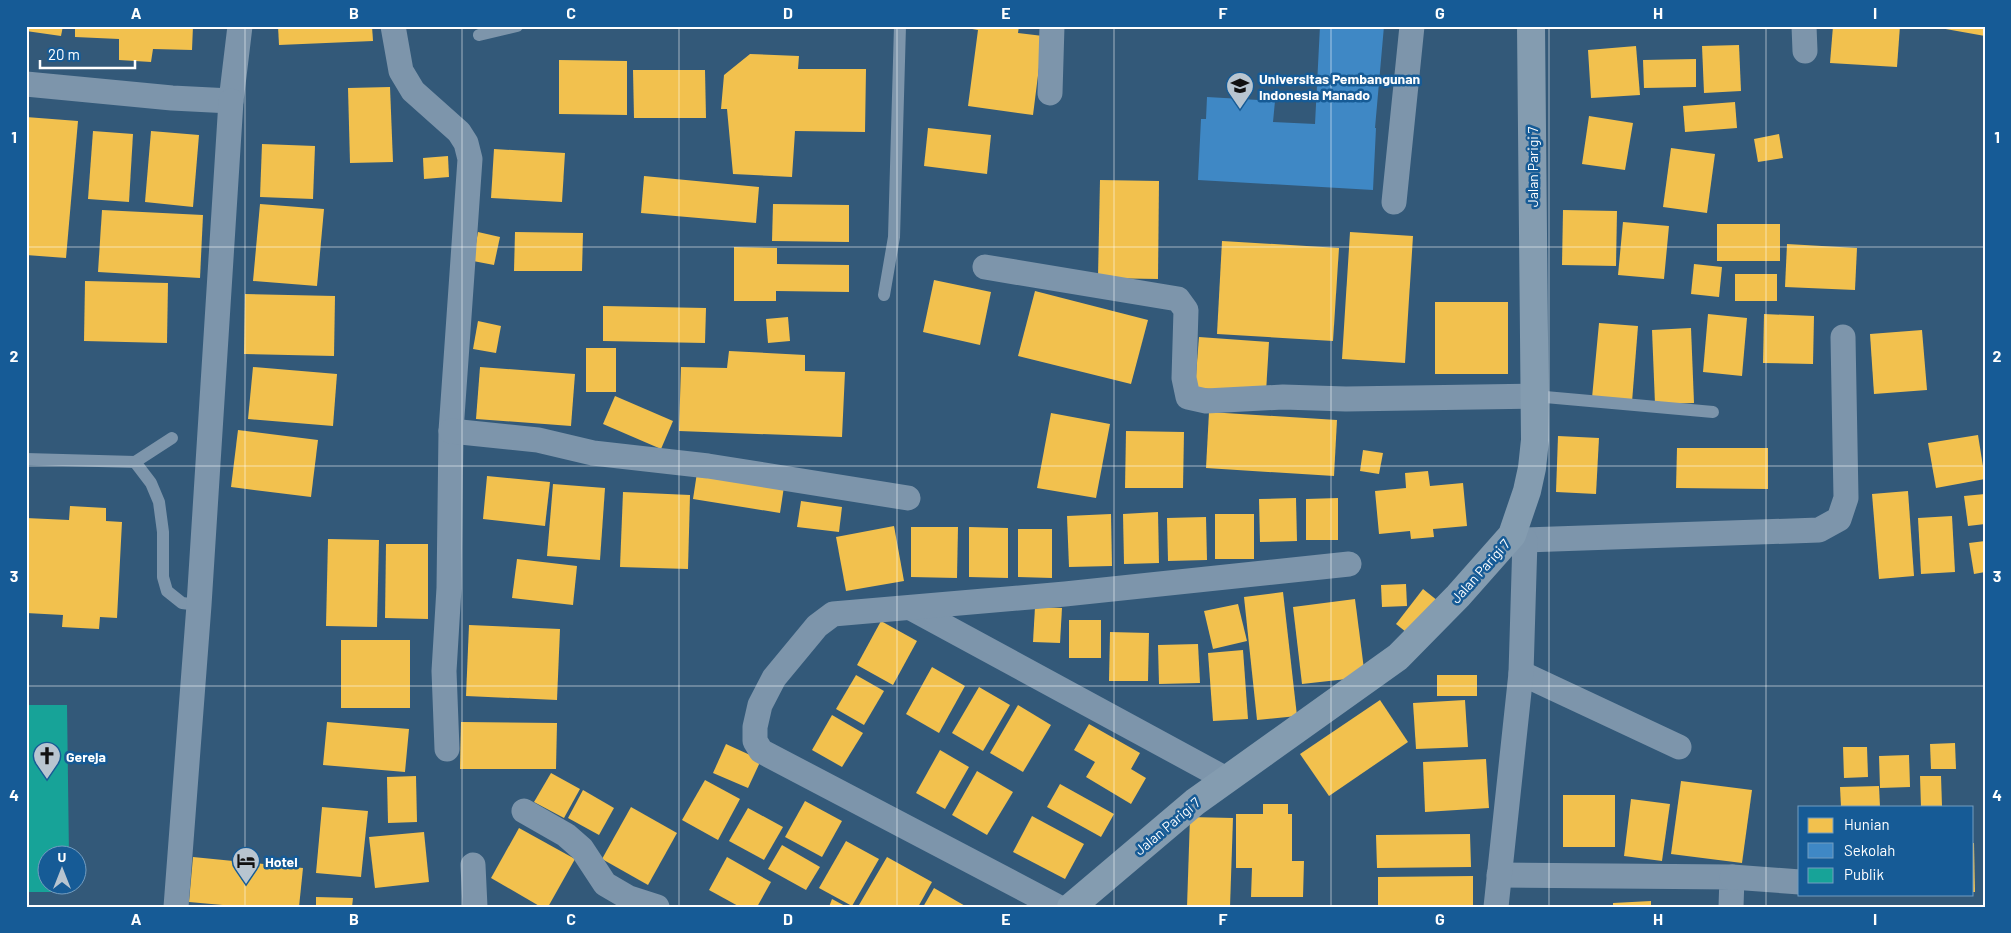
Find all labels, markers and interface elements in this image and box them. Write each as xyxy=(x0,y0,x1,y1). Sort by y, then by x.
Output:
text: A xyxy=(131,3,142,22)
text: B xyxy=(349,3,359,22)
text: C xyxy=(566,3,576,22)
text: D xyxy=(783,3,793,22)
text: E xyxy=(1001,3,1011,22)
text: F xyxy=(1219,3,1228,22)
text: G xyxy=(1435,3,1445,22)
text: H xyxy=(1653,3,1663,22)
text: I xyxy=(1873,3,1877,22)
scale bar xyxy=(40,38,135,70)
text: 20 m xyxy=(48,45,80,63)
place label: Universitas Pembangunan Indonesia Manado xyxy=(1259,70,1420,103)
school or university icon: Universitas Pembangunan Indonesia Manado xyxy=(1225,71,1255,110)
street label: Jalan Parigi 7 xyxy=(1524,126,1541,207)
text: 1 xyxy=(11,127,17,146)
text: 1 xyxy=(1994,127,2000,146)
text: 2 xyxy=(10,346,19,365)
text: 2 xyxy=(1993,346,2002,365)
street label: Jalan Parigi 7 xyxy=(1447,535,1514,607)
text: 3 xyxy=(10,566,18,585)
text: 3 xyxy=(1993,566,2001,585)
church icon: Gereja xyxy=(32,741,62,780)
place label: Gereja xyxy=(66,748,106,765)
text: 4 xyxy=(9,785,19,804)
text: 4 xyxy=(1992,785,2002,804)
street label: Jalan Parigi 7 xyxy=(1131,793,1204,858)
legend xyxy=(1798,806,1974,896)
text: Hunian xyxy=(1844,815,1890,833)
text: Sekolah xyxy=(1844,841,1895,859)
north arrow xyxy=(38,846,88,896)
hotel icon: Hotel xyxy=(231,846,261,885)
text: U xyxy=(58,848,67,865)
place label: Hotel xyxy=(265,853,298,870)
text: Publik xyxy=(1844,865,1884,883)
text: A xyxy=(131,909,142,928)
text: B xyxy=(349,909,359,928)
text: C xyxy=(566,909,576,928)
text: D xyxy=(783,909,793,928)
text: E xyxy=(1001,909,1011,928)
text: F xyxy=(1219,909,1228,928)
text: G xyxy=(1435,909,1445,928)
text: H xyxy=(1653,909,1663,928)
text: I xyxy=(1873,909,1877,928)

